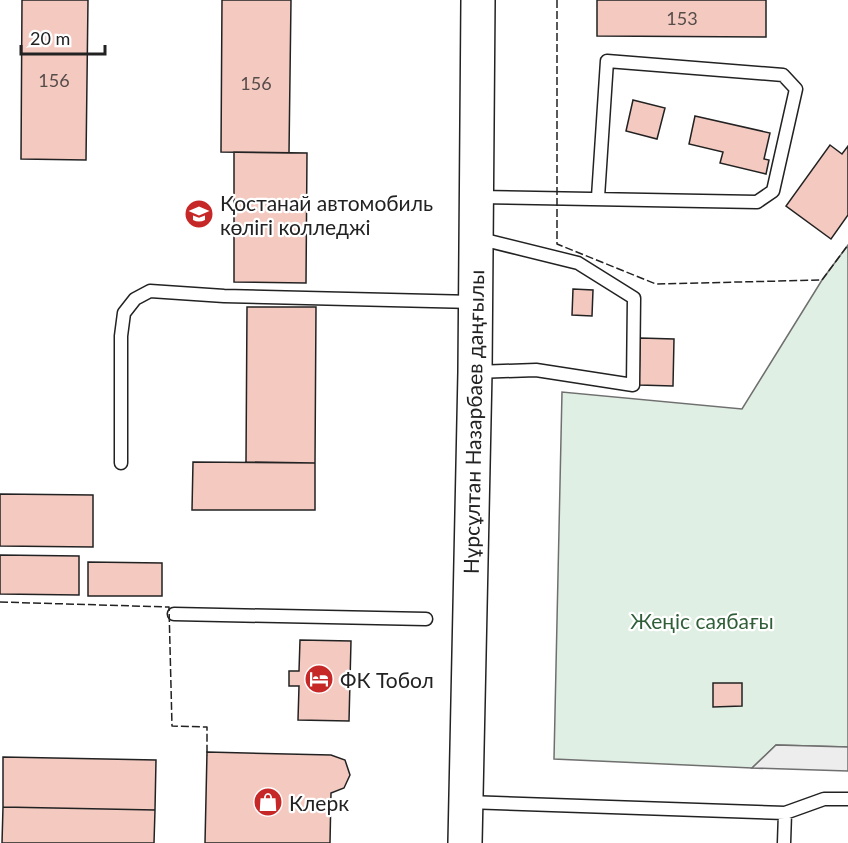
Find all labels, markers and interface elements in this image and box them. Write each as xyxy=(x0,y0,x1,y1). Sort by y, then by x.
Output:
house number: 153 xyxy=(666,7,698,29)
scale bar xyxy=(21,18,105,56)
text: 20 m xyxy=(30,27,70,49)
house number: 156 xyxy=(38,69,70,91)
house number: 156 xyxy=(240,72,272,94)
place label: Қостанай автомобиль көлігі колледжі xyxy=(220,190,433,239)
school or university icon: Қостанай автомобиль көлігі колледжі xyxy=(183,198,215,230)
street label: Нұрсұлтан Назарбаев даңғылы xyxy=(458,270,488,574)
park label: Жеңіс саябағы xyxy=(630,608,774,633)
hotel icon: ФК Тобол xyxy=(303,663,335,695)
place label: ФК Тобол xyxy=(340,667,434,692)
shop icon: Клерк xyxy=(252,786,284,818)
place label: Клерк xyxy=(289,790,349,815)

